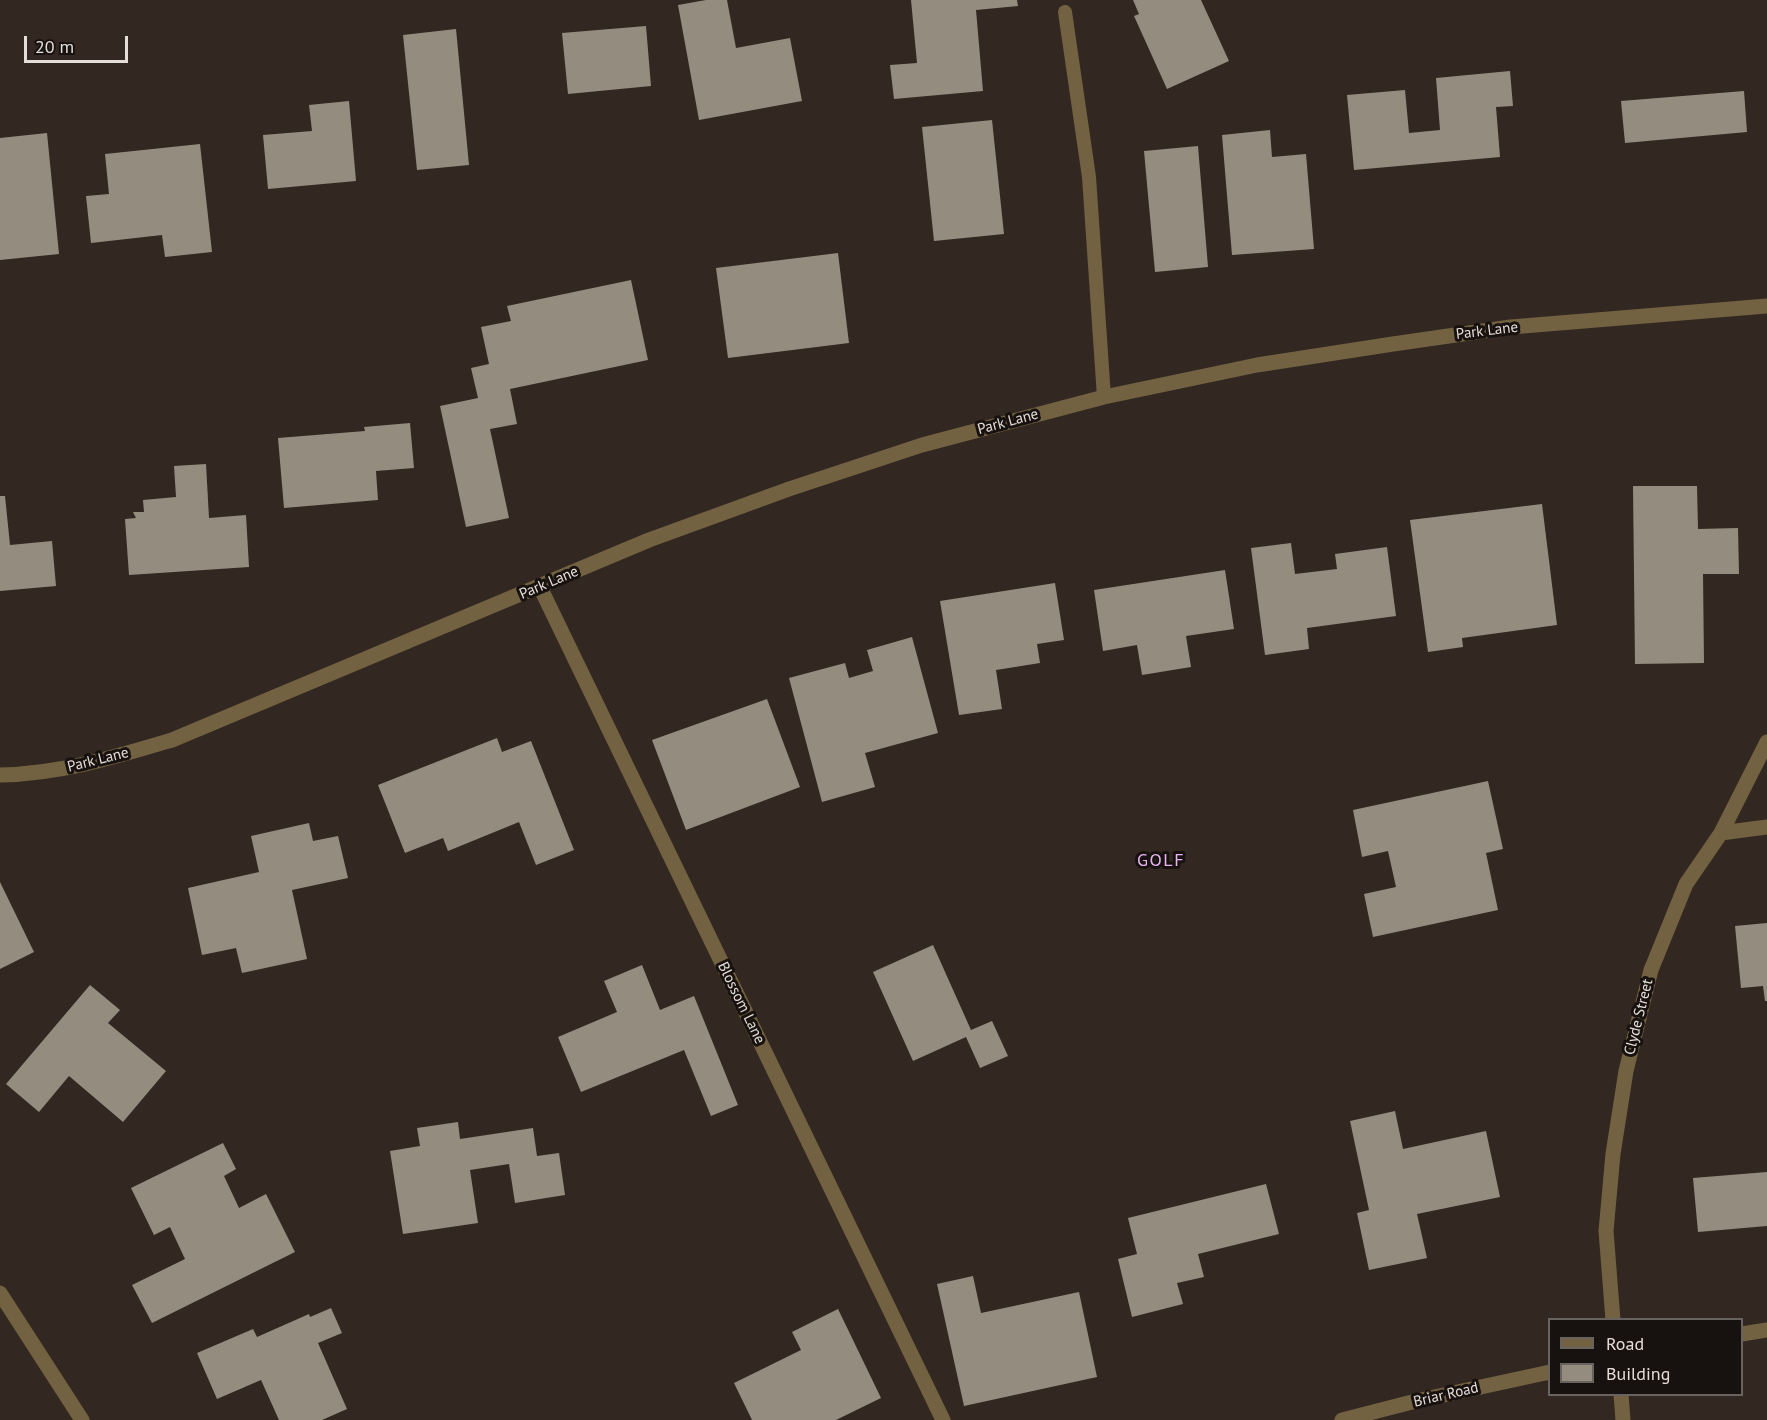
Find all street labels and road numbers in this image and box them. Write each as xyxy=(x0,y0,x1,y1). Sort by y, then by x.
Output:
street label: Park Lane xyxy=(1455,318,1519,344)
street label: Park Lane xyxy=(976,405,1040,439)
street label: Park Lane xyxy=(517,563,581,603)
street label: Park Lane xyxy=(66,744,130,776)
street label: Blossom Lane xyxy=(713,959,769,1047)
street label: Clyde Street xyxy=(1621,977,1657,1057)
street label: Briar Road xyxy=(1412,1379,1480,1411)

